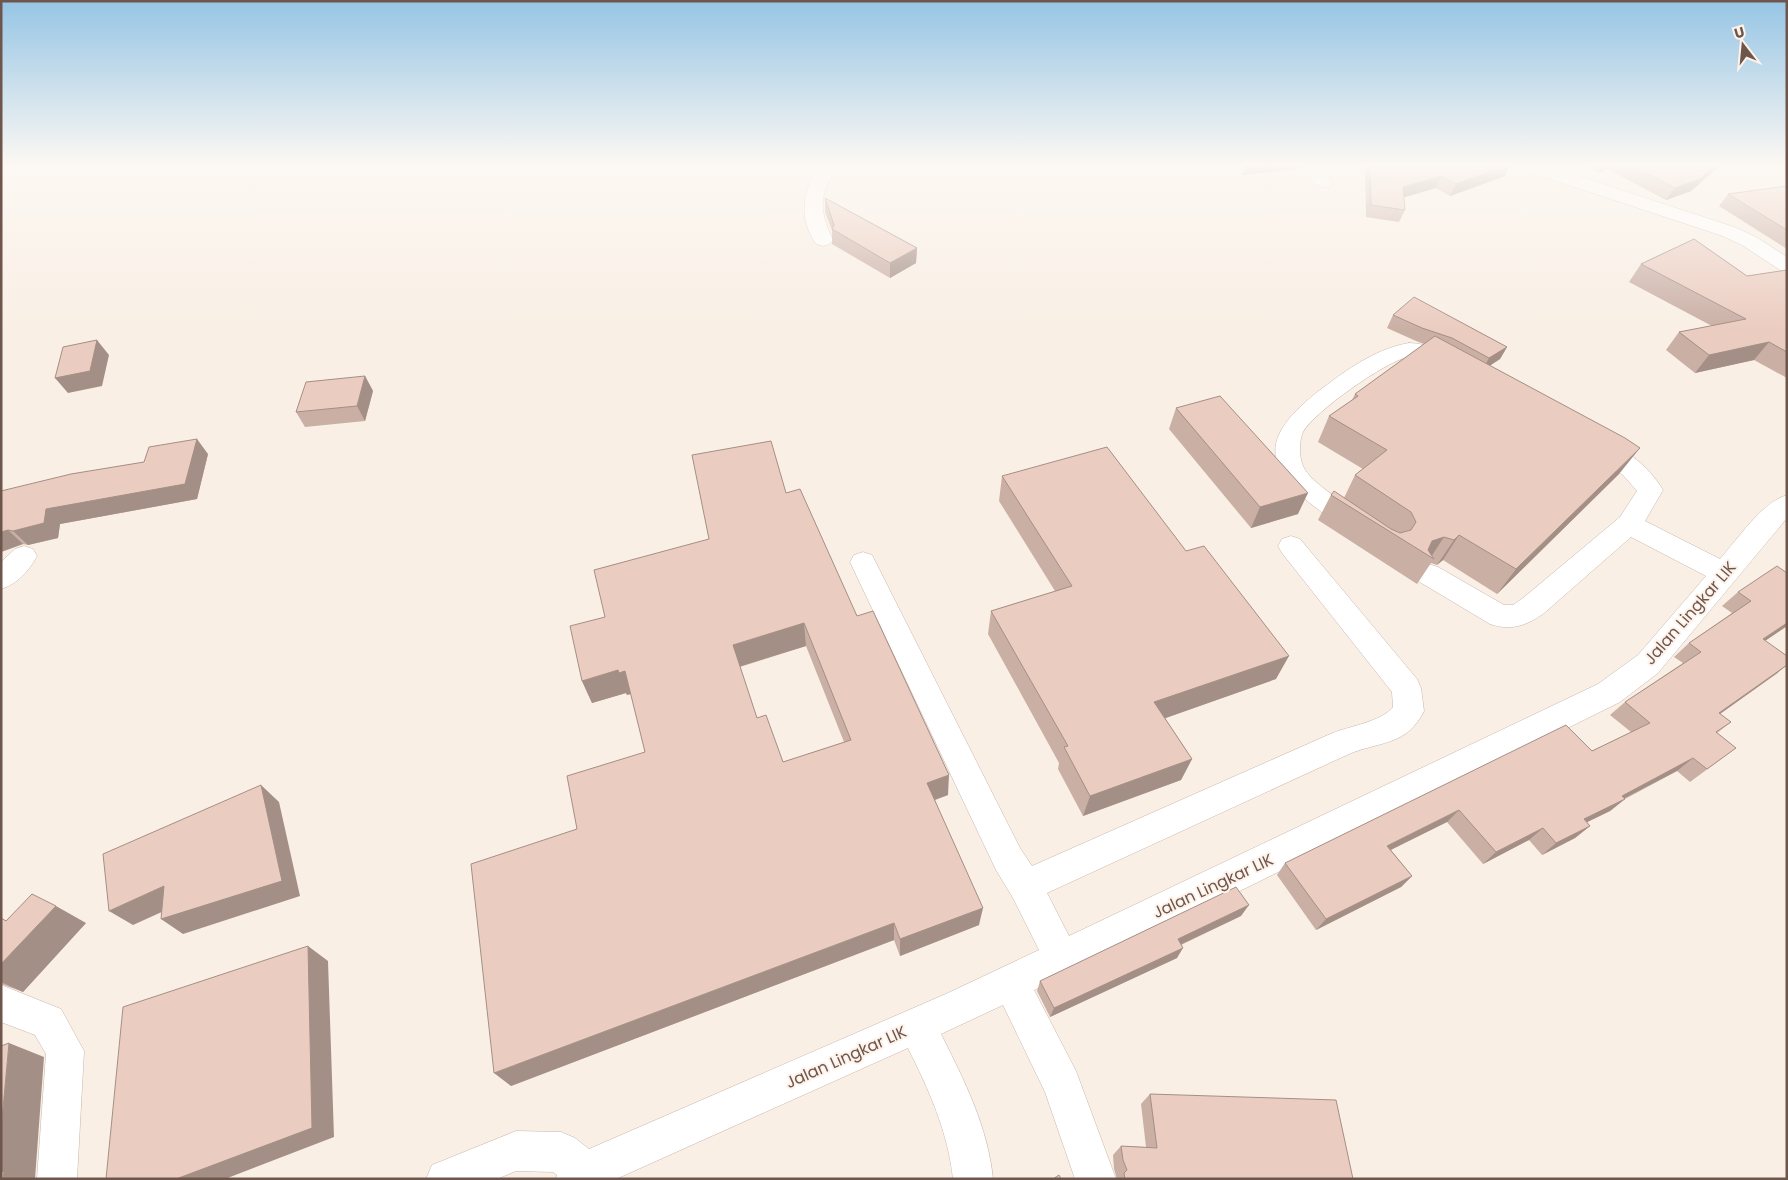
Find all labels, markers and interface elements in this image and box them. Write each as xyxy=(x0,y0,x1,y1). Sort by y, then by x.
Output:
north arrow xyxy=(1718,20,1768,70)
text: U xyxy=(1732,21,1747,43)
street label: Jalan Lingkar LIK xyxy=(1639,556,1742,670)
street label: Jalan Lingkar LIK xyxy=(1149,848,1277,924)
street label: Jalan Lingkar LIK xyxy=(782,1020,911,1094)

